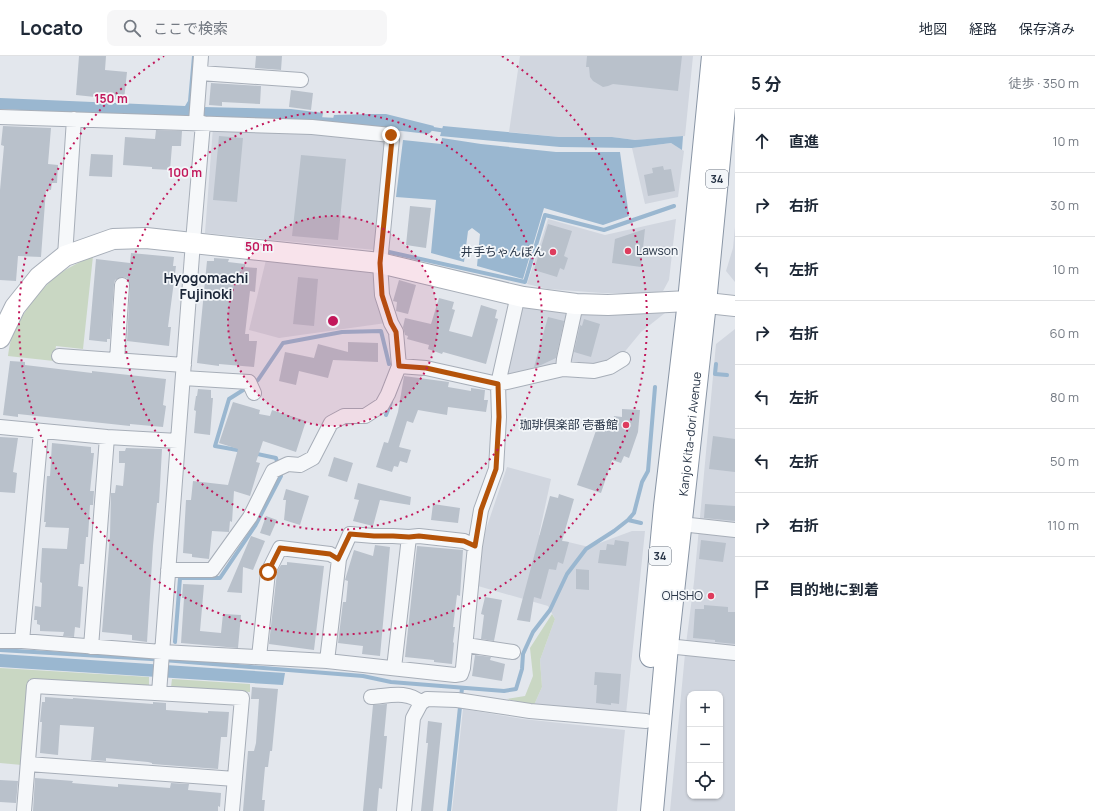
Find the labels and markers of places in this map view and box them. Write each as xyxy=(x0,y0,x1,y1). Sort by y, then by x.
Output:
place label: Lawson xyxy=(636,242,678,259)
place label: 井手ちゃんぽん xyxy=(461,243,545,260)
marker: Lawson xyxy=(623,246,633,256)
marker: 井手ちゃんぽん xyxy=(548,247,558,257)
centre of rings xyxy=(326,314,340,328)
place label: 珈琲倶楽部 壱番館 xyxy=(520,416,618,433)
marker: 珈琲倶楽部 壱番館 xyxy=(621,420,631,430)
place label: OHSHO xyxy=(662,587,703,604)
marker: OHSHO xyxy=(706,591,716,601)

